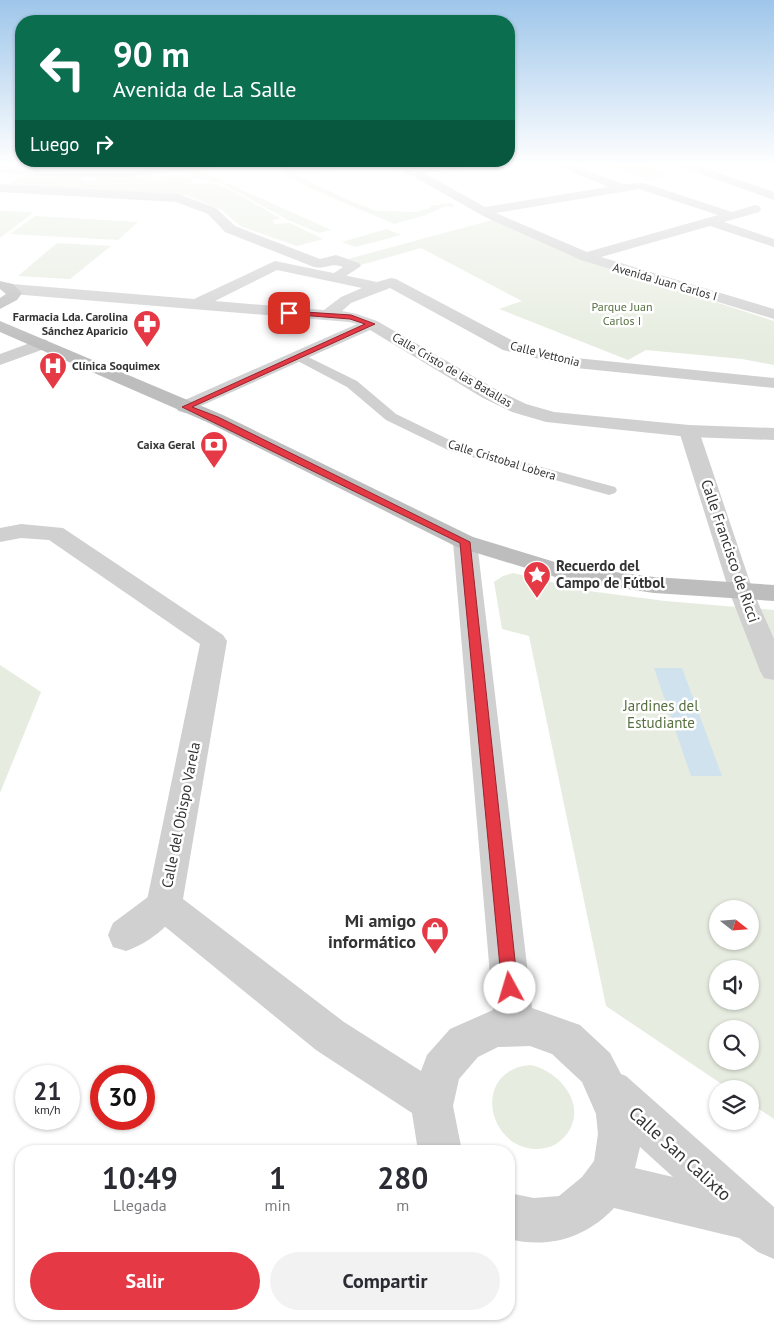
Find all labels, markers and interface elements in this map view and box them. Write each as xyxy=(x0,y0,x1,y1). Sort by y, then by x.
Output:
text: 90 m xyxy=(113,31,190,77)
icon: left xyxy=(30,35,95,100)
text: Avenida de La Salle xyxy=(113,75,296,103)
icon: right xyxy=(90,130,118,158)
text: Luego xyxy=(30,132,80,156)
street label: Avenida Juan Carlos I xyxy=(611,259,719,304)
pin xyxy=(268,292,310,334)
icon: arrive xyxy=(275,299,303,327)
park label: Parque Juan Carlos I xyxy=(591,299,653,328)
place label: Farmacia Lda. Carolina Sánchez Aparicio xyxy=(13,309,129,338)
pharmacy icon: Farmacia Lda. Carolina Sánchez Aparicio xyxy=(132,309,162,348)
street label: Calle Cristo de las Batallas xyxy=(390,329,515,410)
street label: Calle Vettonia xyxy=(509,338,581,369)
hospital icon: Clínica Soquimex xyxy=(38,351,68,390)
place label: Clínica Soquimex xyxy=(72,358,161,373)
bank icon: Caixa Geral xyxy=(199,430,229,469)
street label: Calle Cristobal Lobera xyxy=(446,436,558,483)
place label: Caixa Geral xyxy=(137,437,195,452)
street label: Calle Francisco de Ricci xyxy=(697,477,764,625)
place label: Recuerdo del Campo de Fútbol xyxy=(556,556,665,592)
place icon: Recuerdo del Campo de Fútbol xyxy=(522,560,552,599)
park label: Jardines del Estudiante xyxy=(622,696,699,732)
street label: Calle del Obispo Varela xyxy=(157,740,204,890)
north arrow xyxy=(709,900,759,950)
map controls xyxy=(709,900,759,1130)
place label: Mi amigo informático xyxy=(328,909,416,953)
shop icon: Mi amigo informático xyxy=(420,916,450,955)
button: sound xyxy=(709,960,759,1010)
position arrow xyxy=(483,961,535,1013)
button: search xyxy=(709,1020,759,1070)
speed limit sign: 30 xyxy=(90,1065,155,1130)
text: 21 xyxy=(33,1075,62,1107)
button: layers xyxy=(709,1080,759,1130)
street label: Calle San Calixto xyxy=(624,1101,736,1206)
text: km/h xyxy=(34,1102,61,1117)
text: 10:49 xyxy=(102,1158,178,1197)
text: 1 xyxy=(269,1158,286,1197)
text: 280 xyxy=(377,1158,428,1197)
text: Llegada xyxy=(113,1195,167,1215)
text: min xyxy=(265,1195,291,1215)
text: m xyxy=(396,1195,409,1215)
button: Salir xyxy=(30,1252,260,1310)
button: Compartir xyxy=(270,1252,500,1310)

